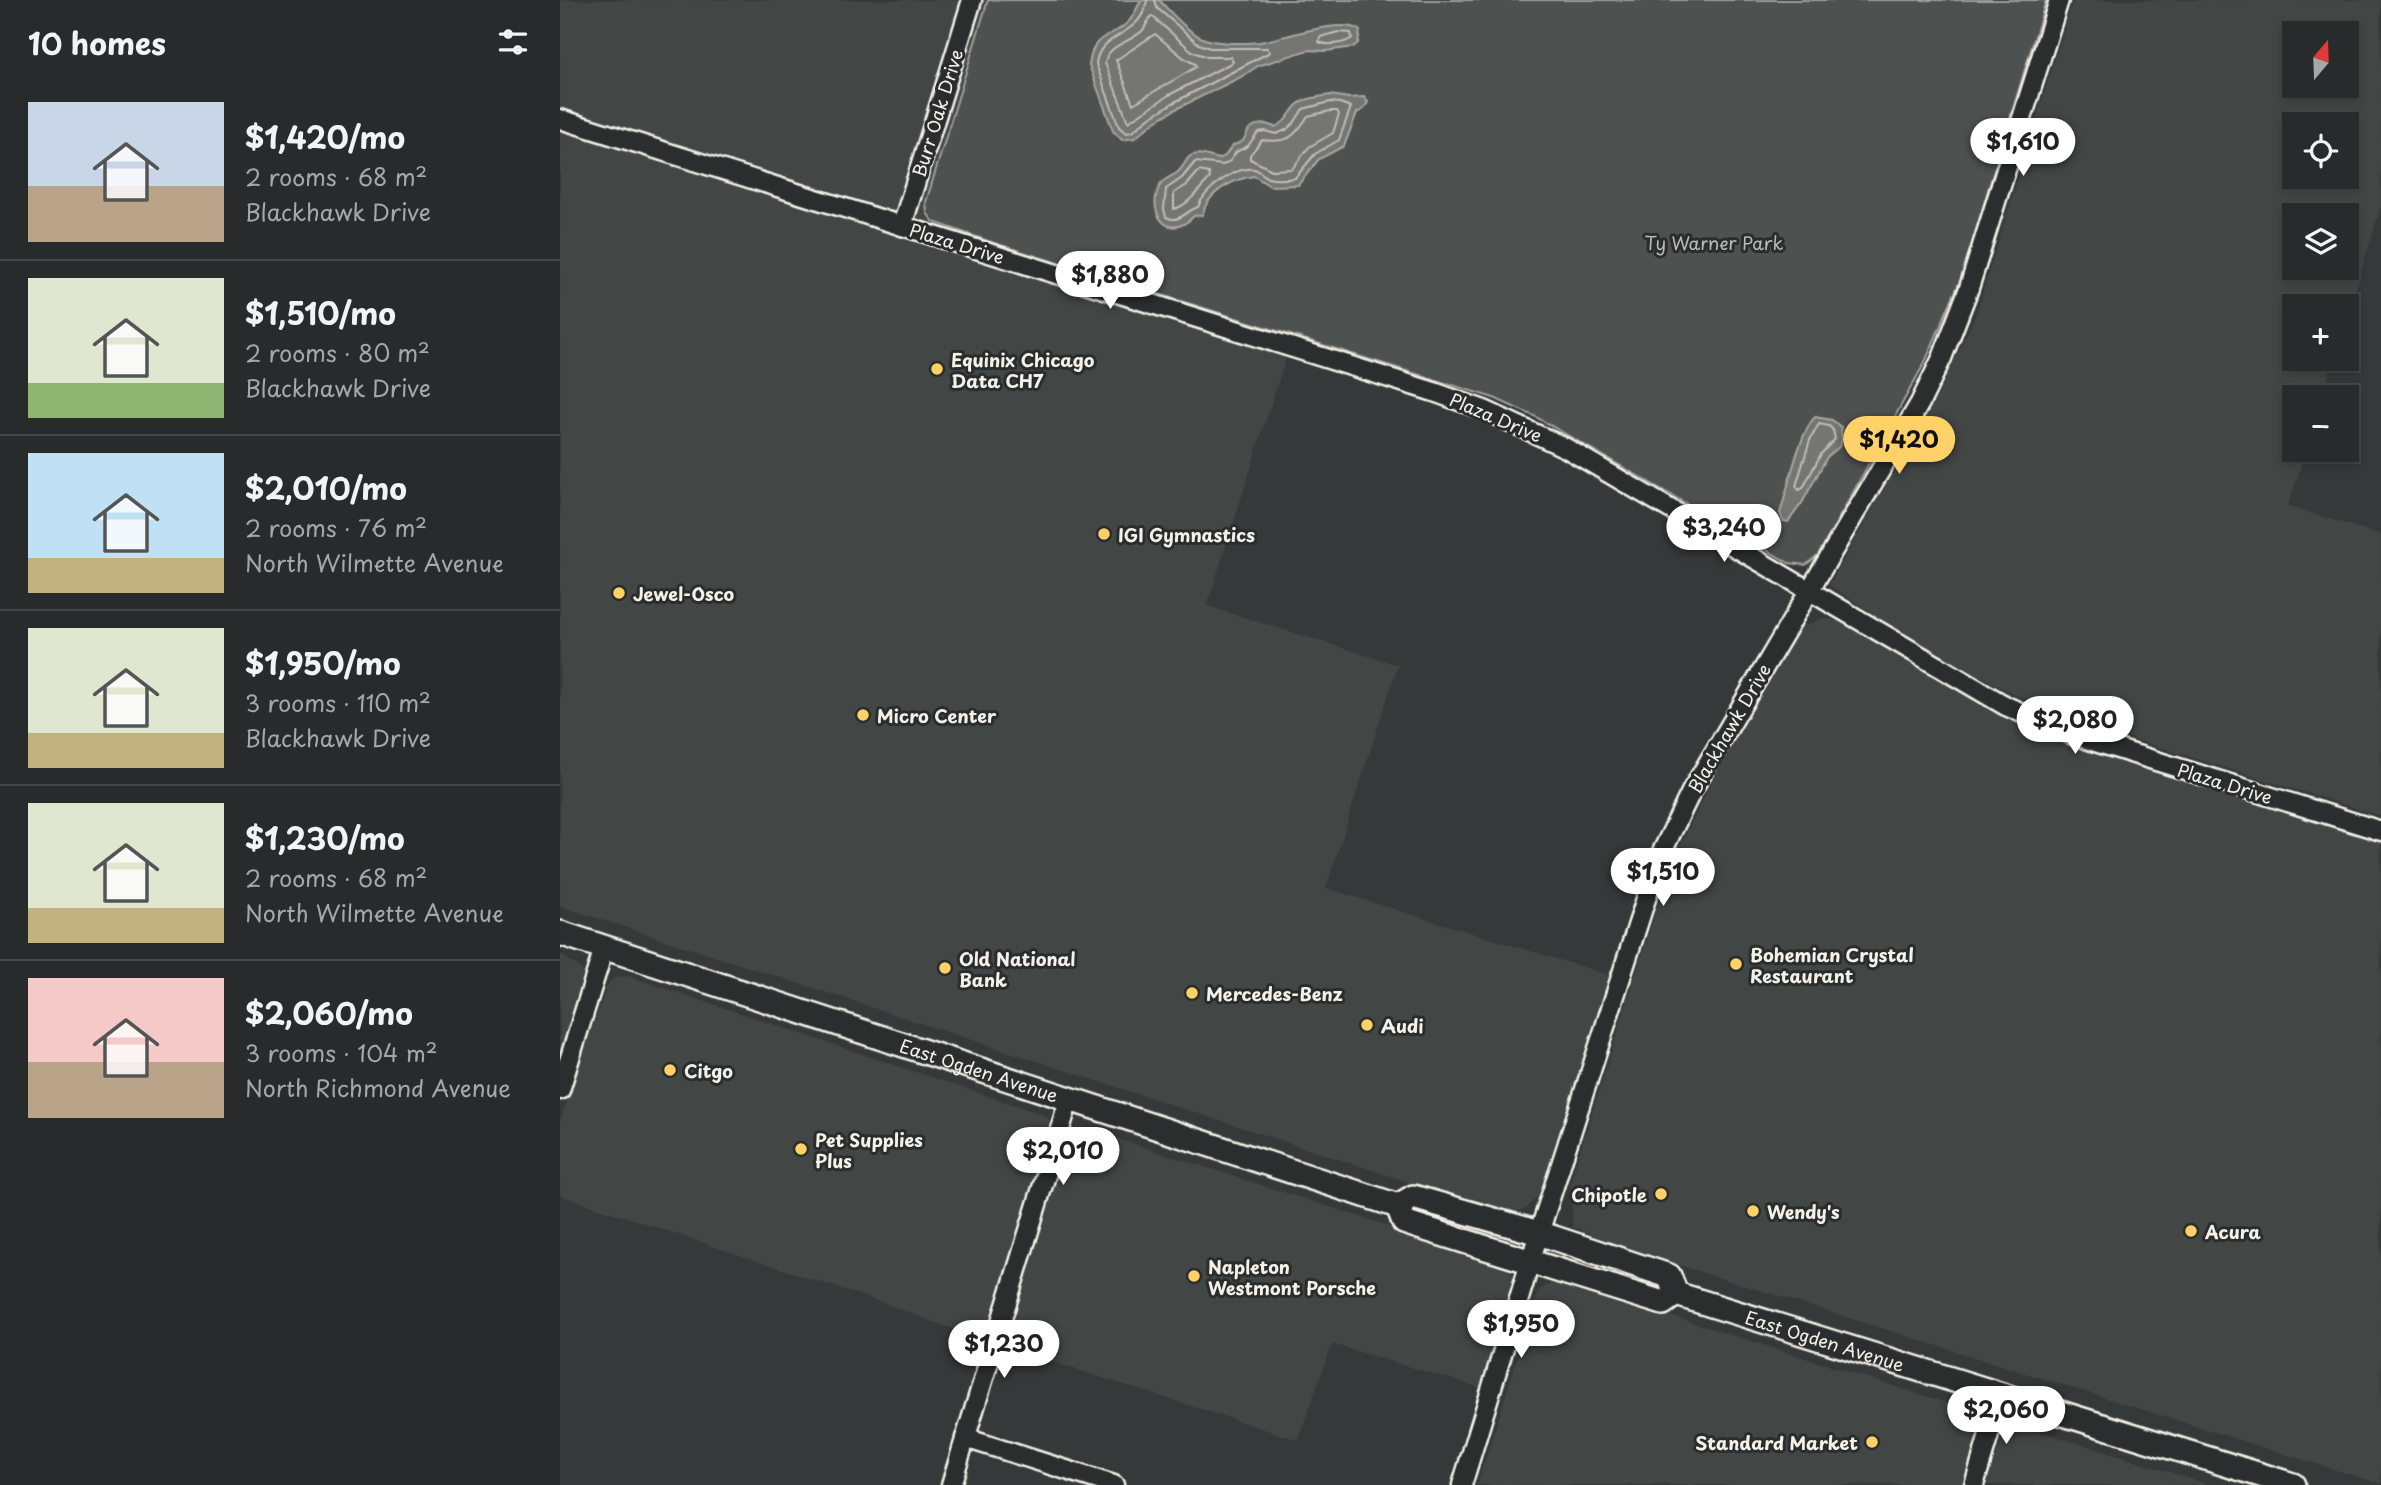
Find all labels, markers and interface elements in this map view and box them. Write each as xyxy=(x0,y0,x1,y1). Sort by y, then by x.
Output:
text: 10 homes xyxy=(28,20,166,65)
north arrow xyxy=(2282,21,2359,98)
map controls xyxy=(2282,21,2359,462)
icon: filters xyxy=(494,23,532,61)
street label: Burr Oak Drive xyxy=(905,46,969,180)
button: locate xyxy=(2282,112,2359,189)
text: $1,420/mo xyxy=(245,114,405,159)
pin: $1,610 xyxy=(1966,118,2080,178)
text: $1,610 xyxy=(1986,123,2060,158)
icon: home xyxy=(84,130,168,214)
text: 2 rooms · 68 m² xyxy=(245,159,427,194)
text: Blackhawk Drive xyxy=(245,194,431,229)
button: layers xyxy=(2282,203,2359,280)
street label: Plaza Drive xyxy=(906,216,1008,270)
park label: Ty Warner Park xyxy=(1644,229,1784,256)
pin: $1,880 xyxy=(1053,252,1167,311)
text: $1,880 xyxy=(1071,256,1149,291)
text: $1,510/mo xyxy=(245,290,396,335)
button: + xyxy=(2282,294,2359,371)
icon: home xyxy=(84,306,168,390)
text: 2 rooms · 80 m² xyxy=(245,335,430,370)
place label: Equinix Chicago Data CH7 xyxy=(951,346,1095,394)
marker: Equinix Chicago Data CH7 xyxy=(929,361,945,377)
text: Blackhawk Drive xyxy=(245,370,431,405)
street label: Plaza Drive xyxy=(1446,385,1546,449)
button: − xyxy=(2282,385,2359,462)
pin: $1,420 xyxy=(1842,416,1956,476)
text: $1,420 xyxy=(1859,421,1939,456)
text: $2,010/mo xyxy=(245,465,407,510)
icon: home xyxy=(84,481,168,565)
pin: $3,240 xyxy=(1667,504,1781,564)
text: $3,240 xyxy=(1682,509,1766,544)
text: 2 rooms · 76 m² xyxy=(245,510,427,545)
place label: IGI Gymnastics xyxy=(1118,521,1255,548)
marker: IGI Gymnastics xyxy=(1096,526,1112,542)
text: North Wilmette Avenue xyxy=(245,545,504,580)
place label: Jewel-Osco xyxy=(633,580,735,607)
marker: Jewel-Osco xyxy=(611,585,627,601)
text: $1,950/mo xyxy=(245,640,401,685)
icon: home xyxy=(84,656,168,740)
street label: Blackhawk Drive xyxy=(1681,658,1777,798)
text: 3 rooms · 110 m² xyxy=(245,685,431,720)
pin: $2,080 xyxy=(2018,696,2132,756)
text: $2,080 xyxy=(2033,701,2117,736)
place label: Micro Center xyxy=(877,702,997,729)
marker: Micro Center xyxy=(855,707,871,723)
text: Blackhawk Drive xyxy=(245,720,431,755)
street label: Plaza Drive xyxy=(2174,756,2276,810)
text: $1,230/mo xyxy=(245,815,405,860)
icon: home xyxy=(84,831,168,915)
pin: $1,510 xyxy=(1606,848,1720,908)
text: $1,510 xyxy=(1627,853,1699,888)
text: 2 rooms · 68 m² xyxy=(245,860,427,895)
text: North Wilmette Avenue xyxy=(245,895,504,930)
place label: Bohemian Crystal Restaurant xyxy=(1750,941,1914,989)
place label: Old National Bank xyxy=(959,945,1076,993)
marker: Bohemian Crystal Restaurant xyxy=(1728,956,1744,972)
marker: Old National Bank xyxy=(937,960,953,976)
place label: Mercedes-Benz xyxy=(1206,980,1343,1007)
marker: Mercedes-Benz xyxy=(1184,985,1200,1001)
text: $2,060/mo xyxy=(245,990,413,1035)
icon: home xyxy=(84,1006,168,1090)
place label: Audi xyxy=(1381,1012,1424,1039)
marker: Audi xyxy=(1359,1017,1375,1033)
street label: East Ogden Avenue xyxy=(897,1031,1062,1108)
text: 3 rooms · 104 m² xyxy=(245,1035,438,1070)
place label: Citgo xyxy=(684,1057,733,1084)
marker: Citgo xyxy=(662,1062,678,1078)
text: North Richmond Avenue xyxy=(245,1070,511,1105)
place label: Pet Supplies Plus xyxy=(815,1126,923,1174)
pin: $2,010 xyxy=(1006,1128,1120,1187)
text: $2,010 xyxy=(1022,1132,1104,1167)
marker: Pet Supplies Plus xyxy=(793,1141,809,1157)
place label: Chipotle xyxy=(1571,1181,1647,1208)
marker: Chipotle xyxy=(1653,1186,1669,1202)
place label: Wendy's xyxy=(1767,1198,1840,1225)
marker: Wendy's xyxy=(1745,1203,1761,1219)
place label: Acura xyxy=(2204,1218,2262,1245)
marker: Acura xyxy=(2183,1223,2199,1239)
place label: Napleton Westmont Porsche xyxy=(1208,1253,1376,1301)
marker: Napleton Westmont Porsche xyxy=(1186,1268,1202,1284)
pin: $1,950 xyxy=(1464,1300,1578,1360)
street label: East Ogden Avenue xyxy=(1742,1303,1908,1377)
text: $1,950 xyxy=(1483,1305,1559,1340)
pin: $1,230 xyxy=(947,1320,1061,1380)
text: $1,230 xyxy=(964,1325,1044,1360)
pin: $2,060 xyxy=(1949,1386,2063,1446)
text: $2,060 xyxy=(1963,1391,2049,1426)
place label: Standard Market xyxy=(1695,1429,1858,1456)
marker: Standard Market xyxy=(1864,1434,1880,1450)

